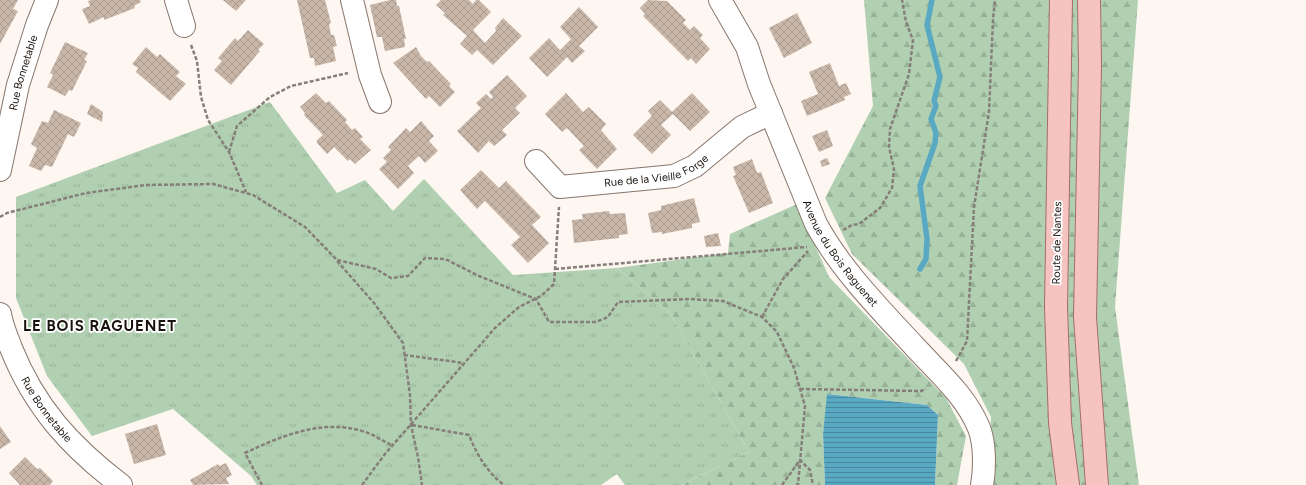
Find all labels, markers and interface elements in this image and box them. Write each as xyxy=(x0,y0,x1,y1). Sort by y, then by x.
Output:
street label: Rue Bonnetable xyxy=(6,33,40,112)
street label: Rue de la Vieille Forge xyxy=(603,151,711,189)
street label: Avenue du Bois Raguenet xyxy=(800,198,881,309)
street label: Route de Nantes xyxy=(1050,201,1064,285)
district label: LE BOIS RAGUENET xyxy=(23,317,177,335)
street label: Rue Bonnetable xyxy=(19,374,75,445)

